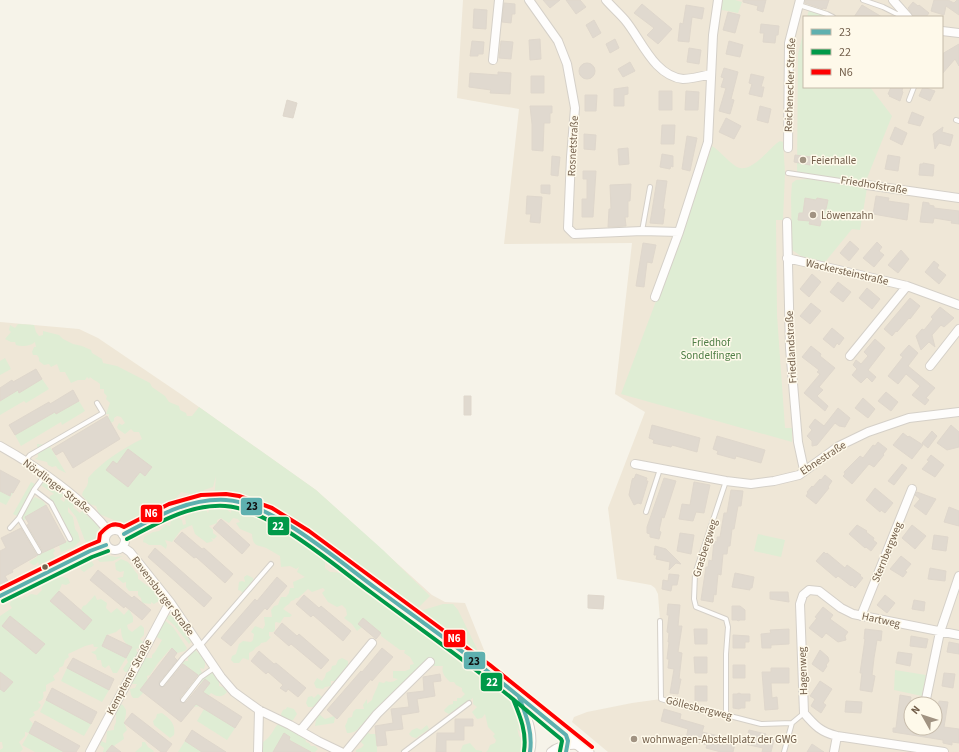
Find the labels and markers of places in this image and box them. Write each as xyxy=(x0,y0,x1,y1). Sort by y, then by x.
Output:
place label: Feierhalle xyxy=(811,153,857,168)
marker: Feierhalle xyxy=(798,155,808,165)
place label: Löwenzahn xyxy=(821,208,873,223)
marker: Löwenzahn xyxy=(808,210,818,220)
unlabelled marker xyxy=(40,562,50,572)
place label: wohnwagen-Abstellplatz der GWG xyxy=(642,732,797,747)
marker: wohnwagen-Abstellplatz der GWG xyxy=(629,734,639,744)

